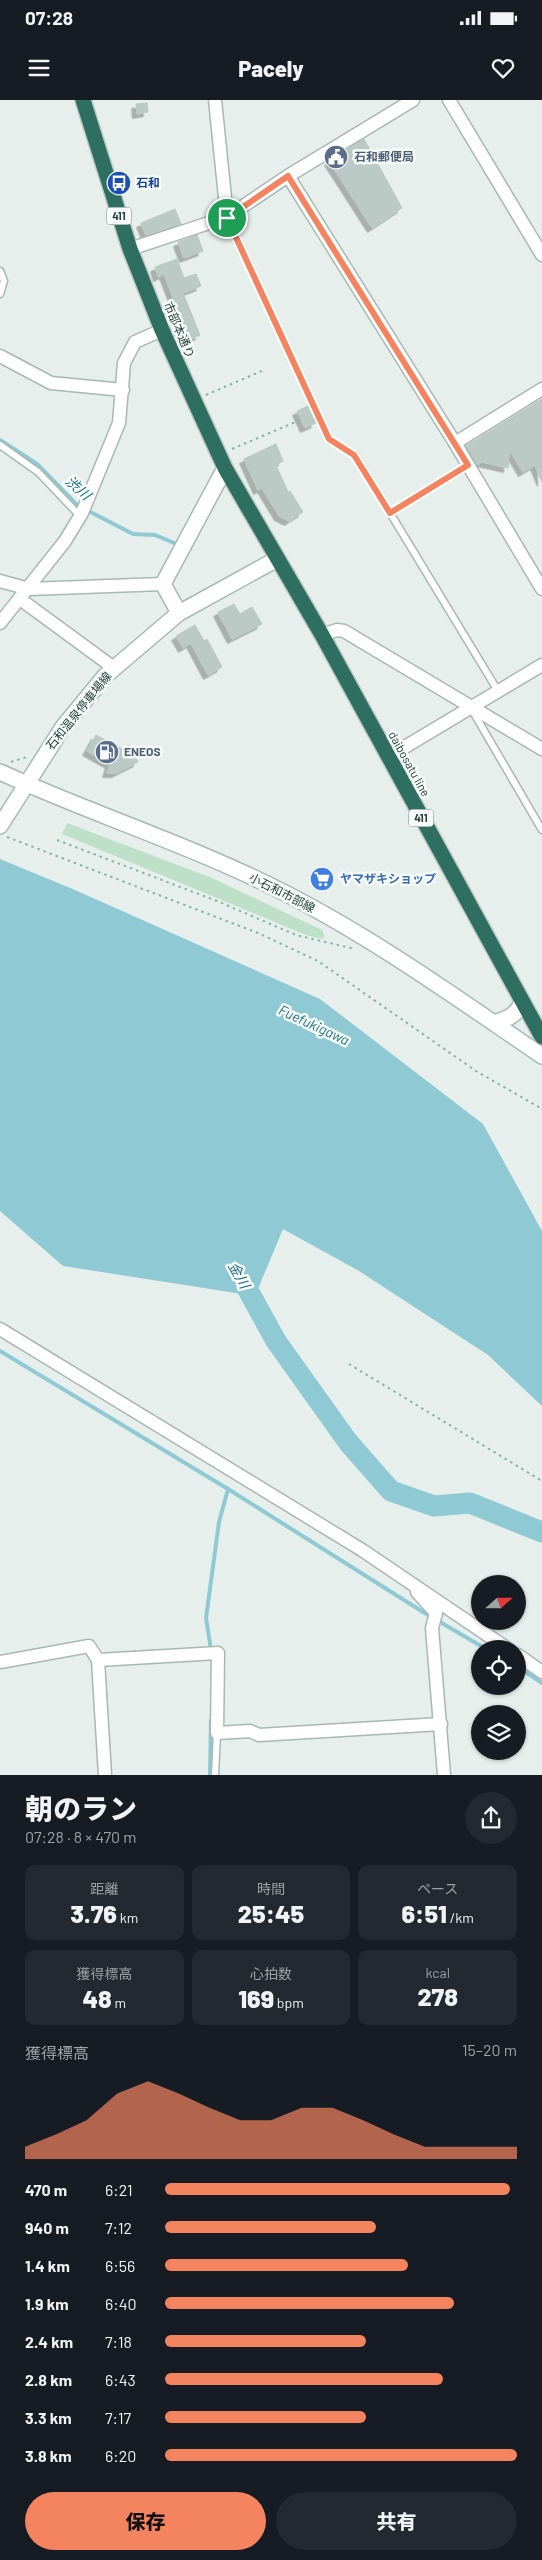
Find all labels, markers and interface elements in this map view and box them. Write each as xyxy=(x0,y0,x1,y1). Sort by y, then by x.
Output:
text: 07:28 xyxy=(25,6,73,29)
icon: menu xyxy=(25,54,53,82)
icon: heart xyxy=(489,54,517,82)
text: Pacely xyxy=(238,55,304,81)
public building icon: 石和郵便局 xyxy=(323,144,349,170)
place label: 石和郵便局 xyxy=(354,149,414,163)
bus stop icon: 石和 xyxy=(106,170,132,196)
place label: 石和 xyxy=(136,175,160,189)
pin xyxy=(206,197,248,239)
icon: arrive xyxy=(213,204,241,232)
road number: 411 xyxy=(106,208,132,224)
street label: 市部本通り xyxy=(162,299,198,360)
water label: 渋川 xyxy=(62,472,96,505)
street label: 石和温泉停車場線 xyxy=(43,669,114,752)
street label: daibosatu line xyxy=(386,728,434,799)
fuel station icon: ENEOS xyxy=(94,739,120,765)
place label: ENEOS xyxy=(124,744,161,758)
road number: 411 xyxy=(408,810,434,826)
supermarket icon: ヤマザキショップ xyxy=(309,866,335,892)
street label: 小石和市部線 xyxy=(247,870,318,915)
place label: ヤマザキショップ xyxy=(340,871,436,885)
water label: Fuefukigawa xyxy=(276,1001,352,1048)
water label: 金川 xyxy=(225,1258,255,1293)
north arrow xyxy=(471,1575,526,1630)
map controls xyxy=(471,1575,526,1760)
button: locate xyxy=(471,1640,526,1695)
button: layers xyxy=(471,1705,526,1760)
text: 朝のラン xyxy=(25,1791,137,1825)
button: share xyxy=(465,1792,517,1844)
text: 07:28 · 8 × 470 m xyxy=(25,1827,137,1846)
text: 距離 xyxy=(90,1880,118,1897)
text: 時間 xyxy=(257,1880,285,1897)
text: ペース xyxy=(417,1880,458,1897)
text: 3.76 xyxy=(70,1898,117,1928)
text: 25:45 xyxy=(238,1898,304,1928)
text: 6:51 xyxy=(401,1898,447,1928)
text: km xyxy=(117,1909,138,1926)
text: /km xyxy=(447,1909,474,1926)
text: kcal xyxy=(425,1964,450,1981)
text: 獲得標高 xyxy=(76,1965,132,1982)
text: 心拍数 xyxy=(250,1965,292,1982)
text: 278 xyxy=(417,1981,458,2011)
text: 48 xyxy=(82,1983,112,2013)
text: 169 xyxy=(238,1983,274,2013)
text: m xyxy=(112,1994,126,2011)
text: bpm xyxy=(274,1994,304,2011)
text: 15–20 m xyxy=(462,2040,517,2059)
text: 獲得標高 xyxy=(25,2043,89,2062)
text: 470 m xyxy=(25,2180,67,2199)
text: 6:21 xyxy=(105,2180,133,2199)
text: 940 m xyxy=(25,2218,69,2237)
text: 7:12 xyxy=(105,2218,132,2237)
text: 1.4 km xyxy=(25,2256,70,2275)
text: 6:56 xyxy=(105,2256,135,2275)
text: 1.9 km xyxy=(25,2294,69,2313)
text: 6:40 xyxy=(105,2294,137,2313)
text: 2.4 km xyxy=(25,2332,73,2351)
text: 7:18 xyxy=(105,2332,132,2351)
text: 2.8 km xyxy=(25,2370,72,2389)
text: 6:43 xyxy=(105,2370,136,2389)
text: 3.3 km xyxy=(25,2408,72,2427)
text: 7:17 xyxy=(105,2408,131,2427)
text: 3.8 km xyxy=(25,2446,72,2465)
text: 6:20 xyxy=(105,2446,136,2465)
button: 保存 xyxy=(25,2492,266,2550)
button: 共有 xyxy=(276,2492,517,2550)

